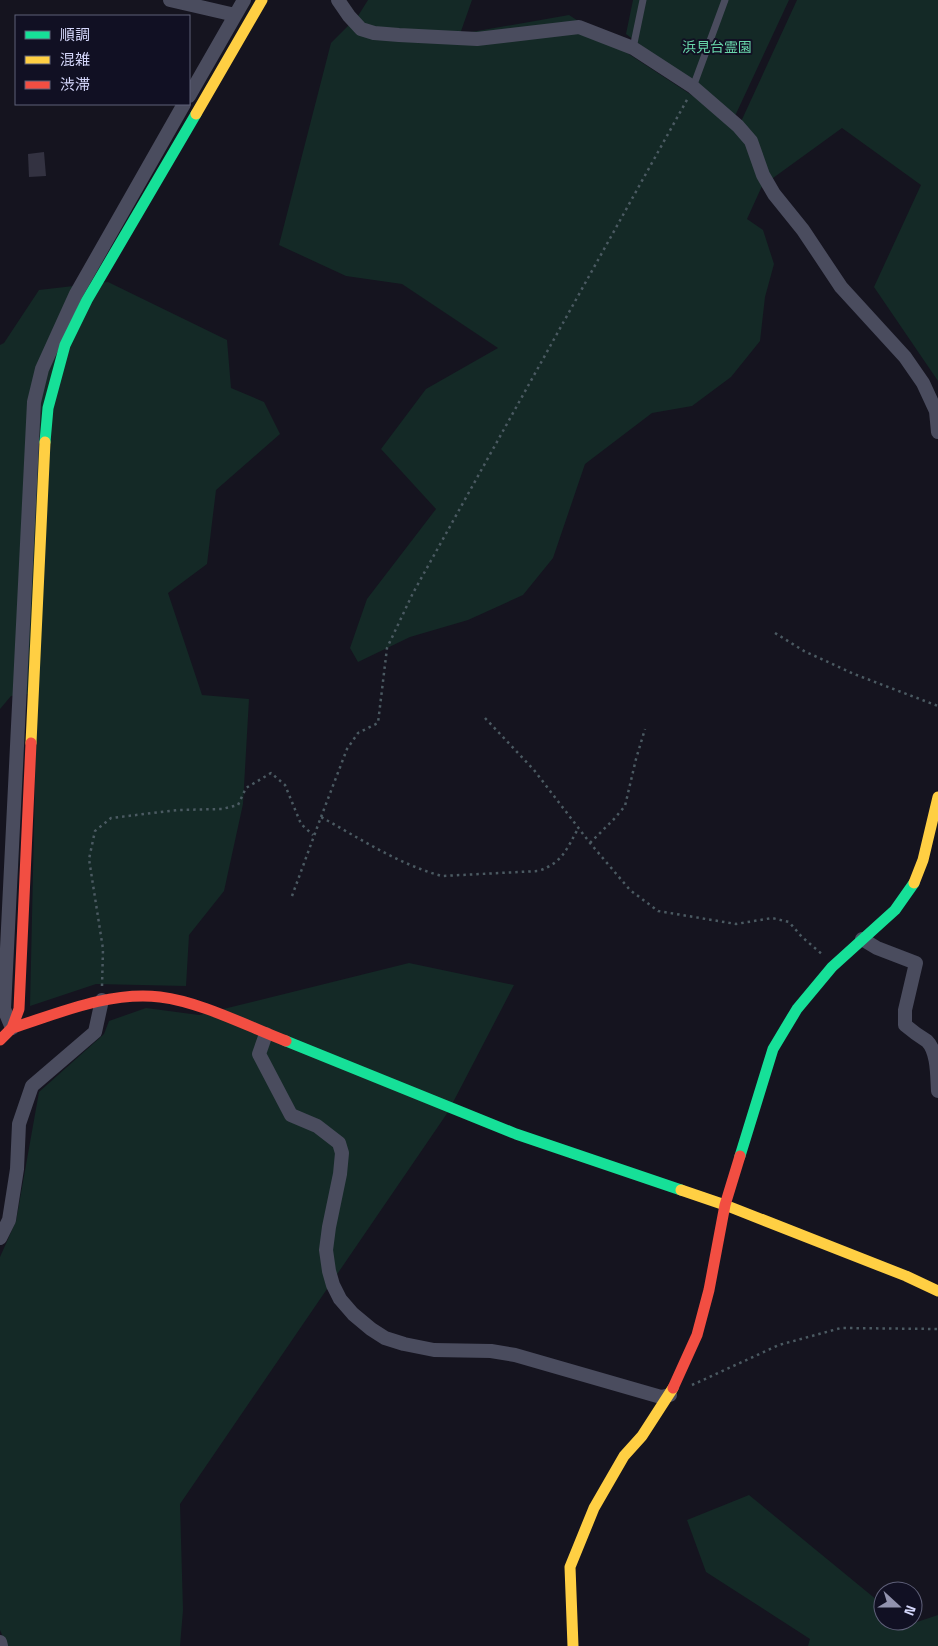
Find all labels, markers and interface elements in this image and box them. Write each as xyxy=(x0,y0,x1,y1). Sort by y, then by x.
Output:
legend xyxy=(15,15,190,105)
text: 順調 xyxy=(60,23,90,46)
park label: 浜見台霊園 xyxy=(682,36,752,57)
text: 混雑 xyxy=(60,48,90,71)
text: 渋滞 xyxy=(60,73,90,96)
north arrow xyxy=(873,1581,923,1631)
text: N xyxy=(899,1603,922,1619)

